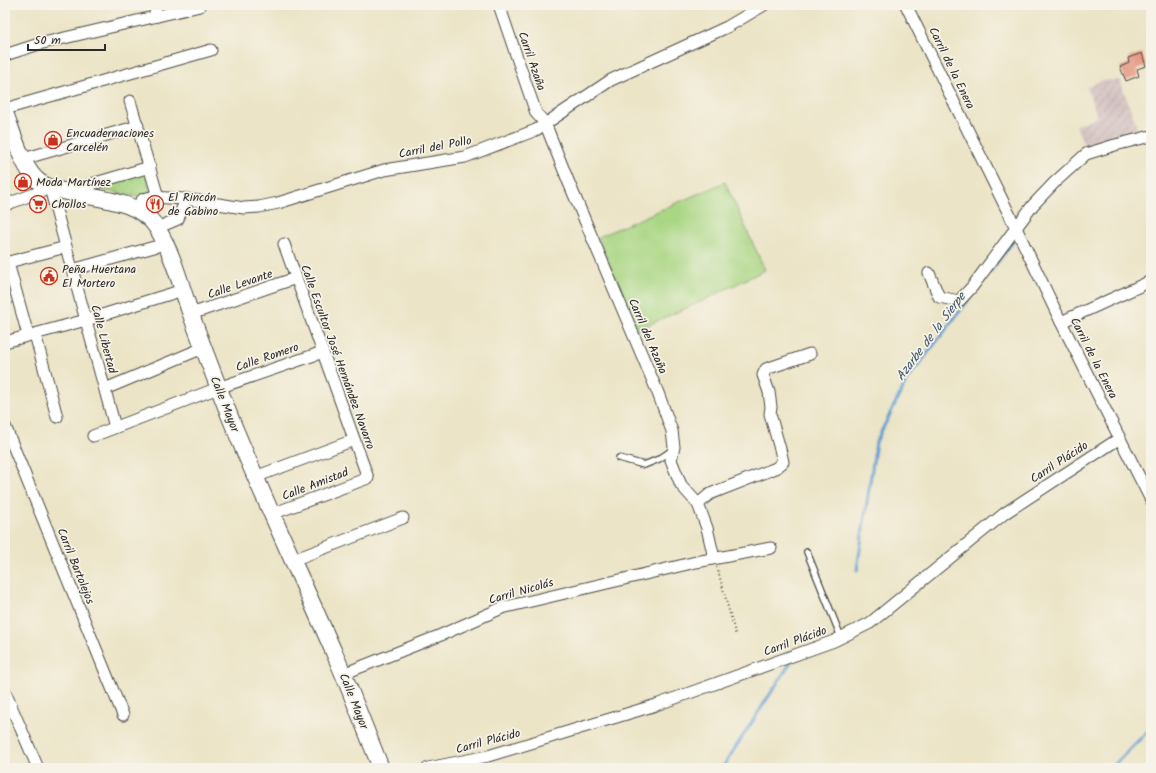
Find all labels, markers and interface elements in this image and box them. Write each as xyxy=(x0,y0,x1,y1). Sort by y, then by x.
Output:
street label: Carril de la Enera xyxy=(923,24,980,113)
scale bar xyxy=(28,26,105,52)
street label: Carril Azaña xyxy=(513,29,551,94)
text: 50 m xyxy=(34,31,61,50)
place label: Encuadernaciones Carcelén xyxy=(66,124,154,157)
shop icon: Encuadernaciones Carcelén xyxy=(43,130,63,150)
street label: Carril del Pollo xyxy=(397,131,473,164)
shop icon: Moda Martínez xyxy=(13,172,33,192)
place label: Moda Martínez xyxy=(36,173,111,192)
place label: El Rincón de Gabino xyxy=(168,188,218,221)
supermarket icon: Chollos xyxy=(28,194,48,214)
restaurant icon: El Rincón de Gabino xyxy=(145,194,165,214)
place label: Chollos xyxy=(51,195,86,214)
place label: Peña Huertana El Mortero xyxy=(62,260,137,293)
street label: Calle Escultor José Hernández Navarro xyxy=(295,262,380,452)
street label: Calle Levante xyxy=(205,264,276,305)
public building icon: Peña Huertana El Mortero xyxy=(39,266,59,286)
water label: Azarbe de la Sierpe xyxy=(891,287,972,386)
street label: Carril del Azaña xyxy=(623,295,672,377)
street label: Calle Libertad xyxy=(85,303,122,376)
street label: Carril de la Enera xyxy=(1065,314,1122,403)
street label: Calle Romero xyxy=(233,338,301,377)
street label: Calle Mayor xyxy=(205,373,245,436)
street label: Carril Plácido xyxy=(1026,436,1092,488)
street label: Calle Amistad xyxy=(279,463,352,506)
street label: Carril Bartolejos xyxy=(52,525,99,607)
street label: Carril Nicolás xyxy=(486,573,556,610)
street label: Carril Plácido xyxy=(761,621,829,662)
street label: Calle Mayor xyxy=(334,670,374,733)
street label: Carril Plácido xyxy=(454,724,523,759)

